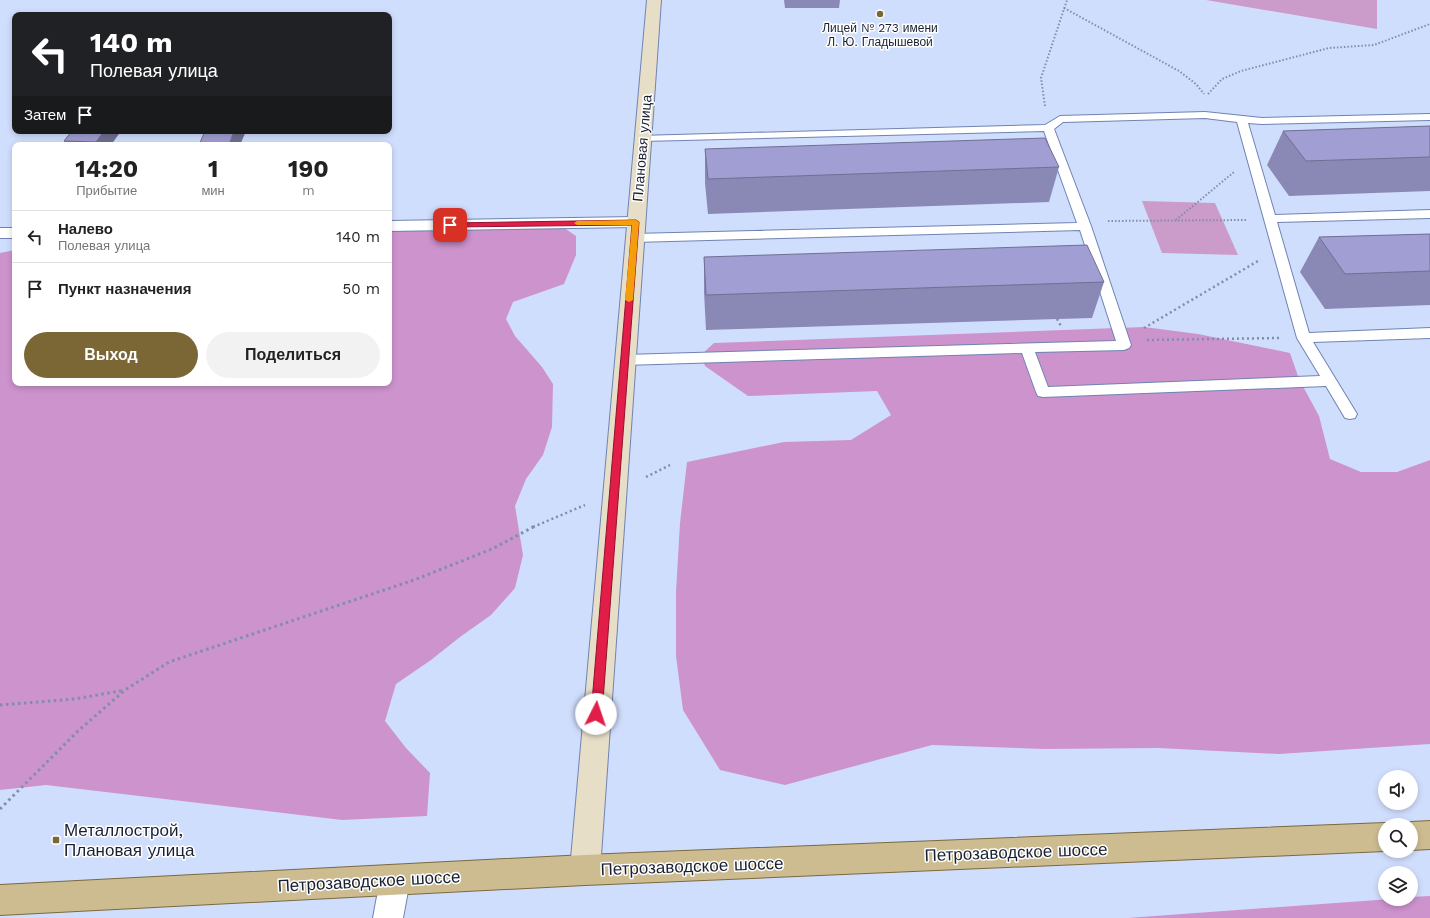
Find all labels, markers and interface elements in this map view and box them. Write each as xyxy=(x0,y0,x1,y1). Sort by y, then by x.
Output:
marker: Лицей № 273 имени Л. Ю. Гладышевой xyxy=(875,9,885,19)
place label: Лицей № 273 имени Л. Ю. Гладышевой xyxy=(822,21,938,49)
text: 140 m xyxy=(90,26,173,59)
icon: left xyxy=(24,28,76,80)
text: Полевая улица xyxy=(90,60,218,81)
street label: Плановая улица xyxy=(629,94,655,202)
icon: arrive xyxy=(74,104,96,126)
text: Затем xyxy=(24,106,66,124)
text: 14:20 xyxy=(75,155,138,183)
text: 1 xyxy=(208,155,218,183)
text: 190 xyxy=(288,155,329,183)
text: Прибытие xyxy=(76,183,137,198)
text: мин xyxy=(201,183,225,198)
text: m xyxy=(302,183,315,198)
pin xyxy=(433,208,467,242)
icon: arrive xyxy=(439,214,461,236)
text: Налево xyxy=(58,220,113,238)
icon: left xyxy=(24,226,46,248)
text: 140 m xyxy=(336,228,380,246)
text: Полевая улица xyxy=(58,238,150,253)
icon: arrive xyxy=(24,278,46,300)
text: Пункт назначения xyxy=(58,280,191,298)
text: 50 m xyxy=(343,280,380,298)
button: Выход xyxy=(24,332,198,378)
button: Поделиться xyxy=(206,332,380,378)
position arrow xyxy=(575,693,617,735)
map controls xyxy=(1378,770,1418,906)
button: sound xyxy=(1378,770,1418,810)
button: search xyxy=(1378,818,1418,858)
place label: Металлострой, Плановая улица xyxy=(64,820,195,860)
marker: Металлострой, Плановая улица xyxy=(51,835,61,845)
street label: Петрозаводское шоссе xyxy=(924,839,1108,865)
street label: Петрозаводское шоссе xyxy=(600,853,784,879)
street label: Петрозаводское шоссе xyxy=(277,866,461,896)
button: layers xyxy=(1378,866,1418,906)

